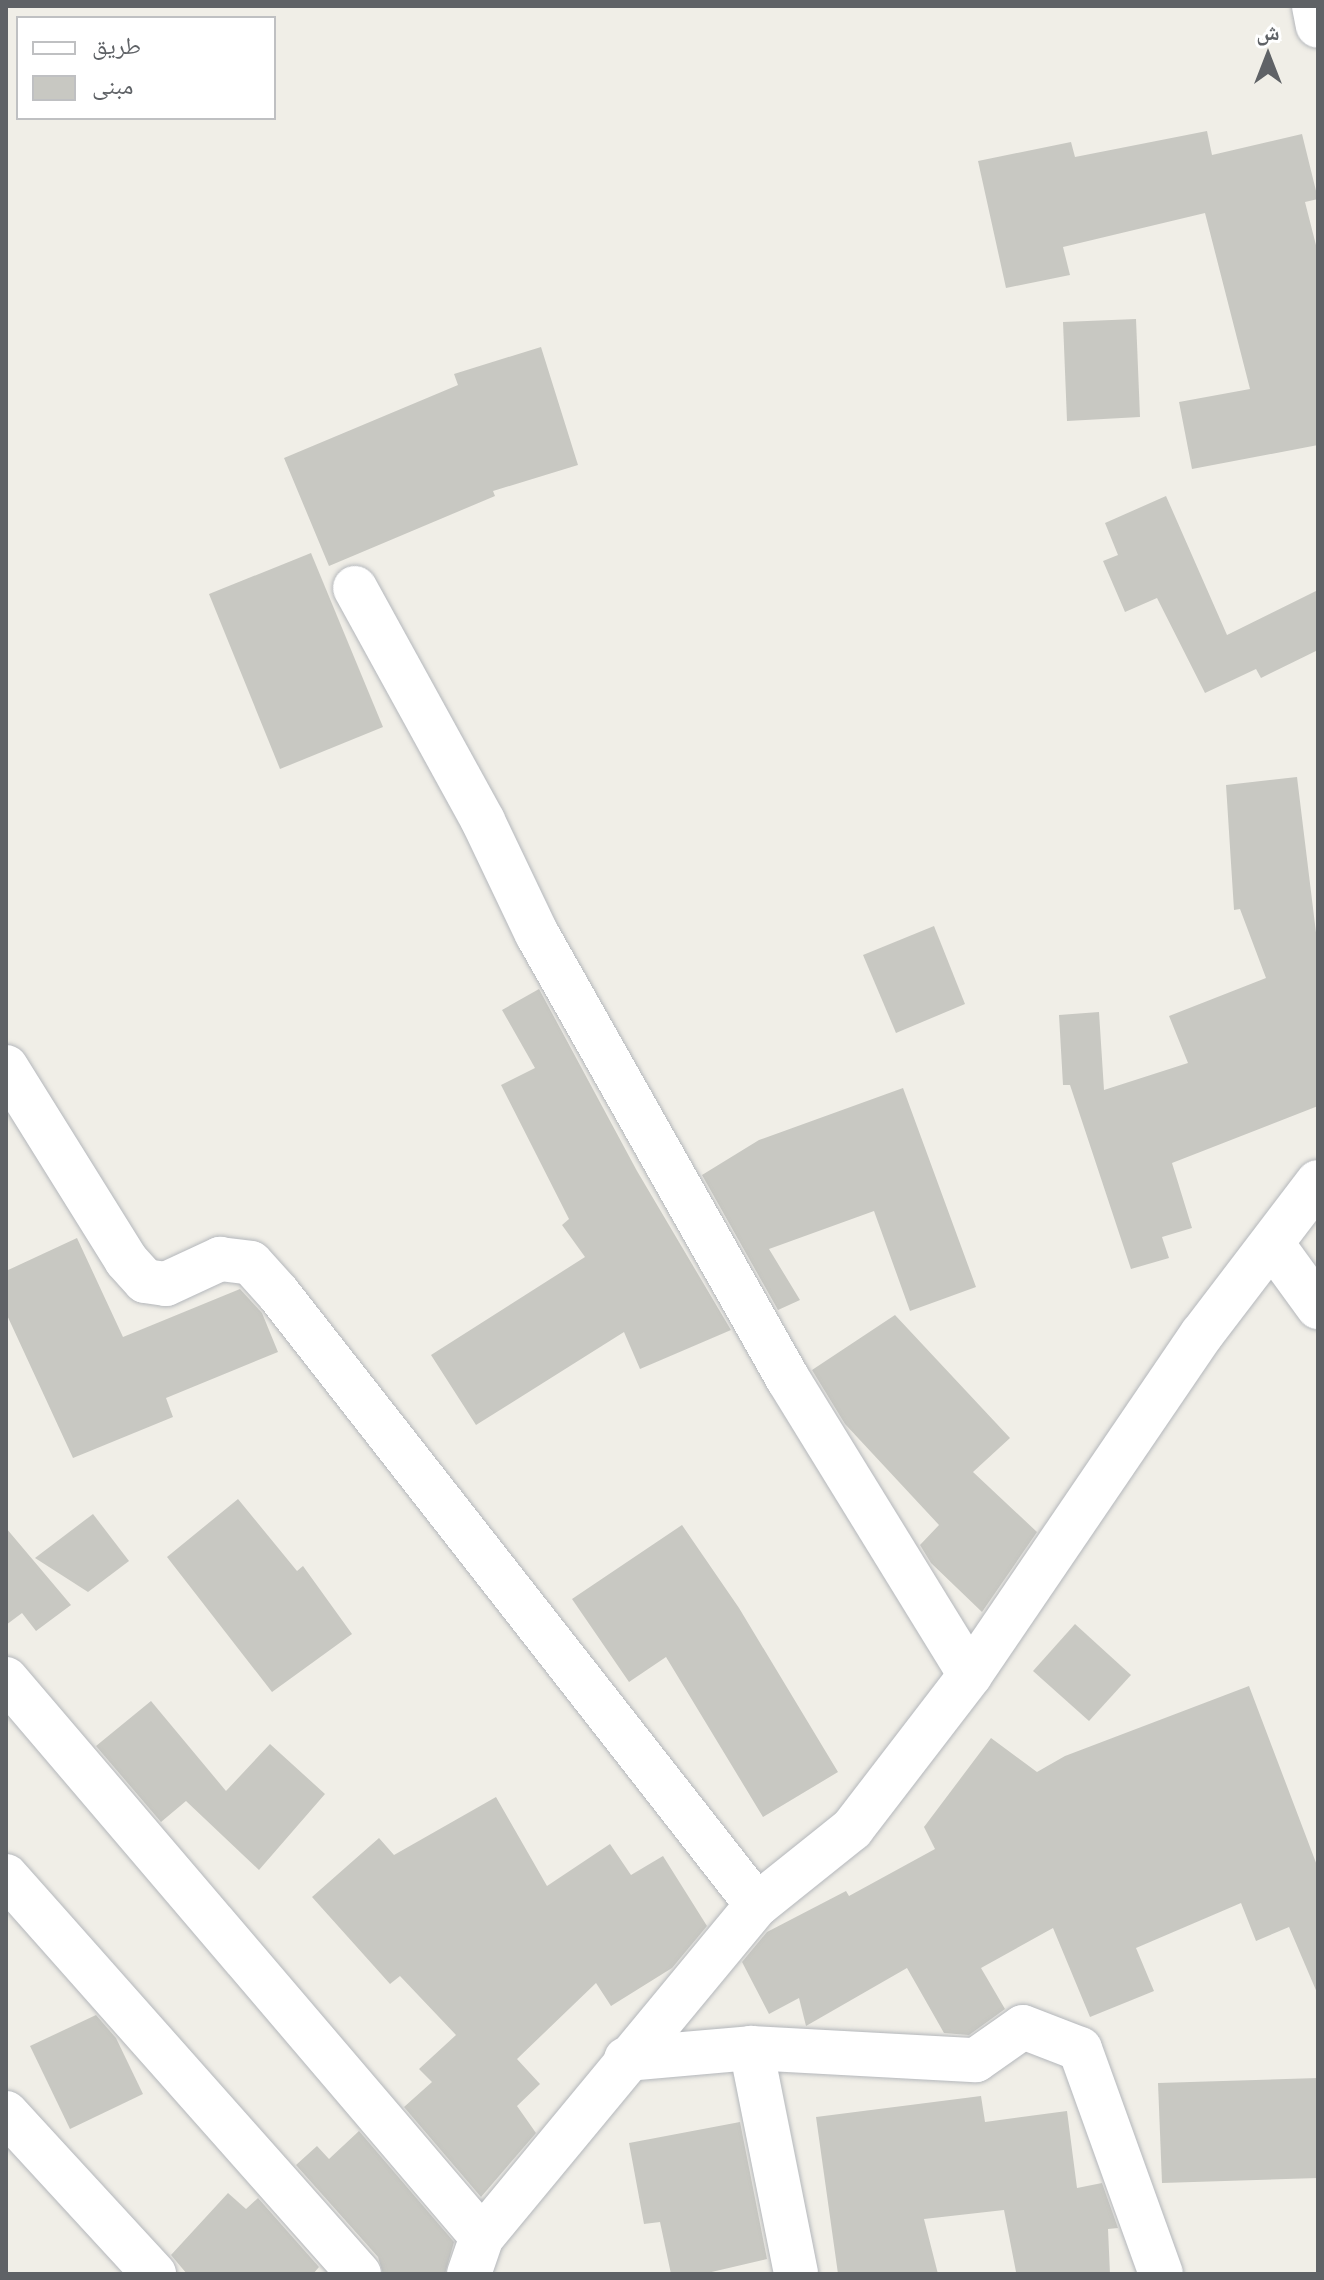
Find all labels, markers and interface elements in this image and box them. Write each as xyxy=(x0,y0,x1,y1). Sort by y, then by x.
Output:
legend xyxy=(16,16,276,120)
north arrow xyxy=(1228,16,1308,96)
text: ش xyxy=(1256,19,1280,45)
text: طريق xyxy=(92,31,141,60)
text: مبنى xyxy=(92,71,133,100)

